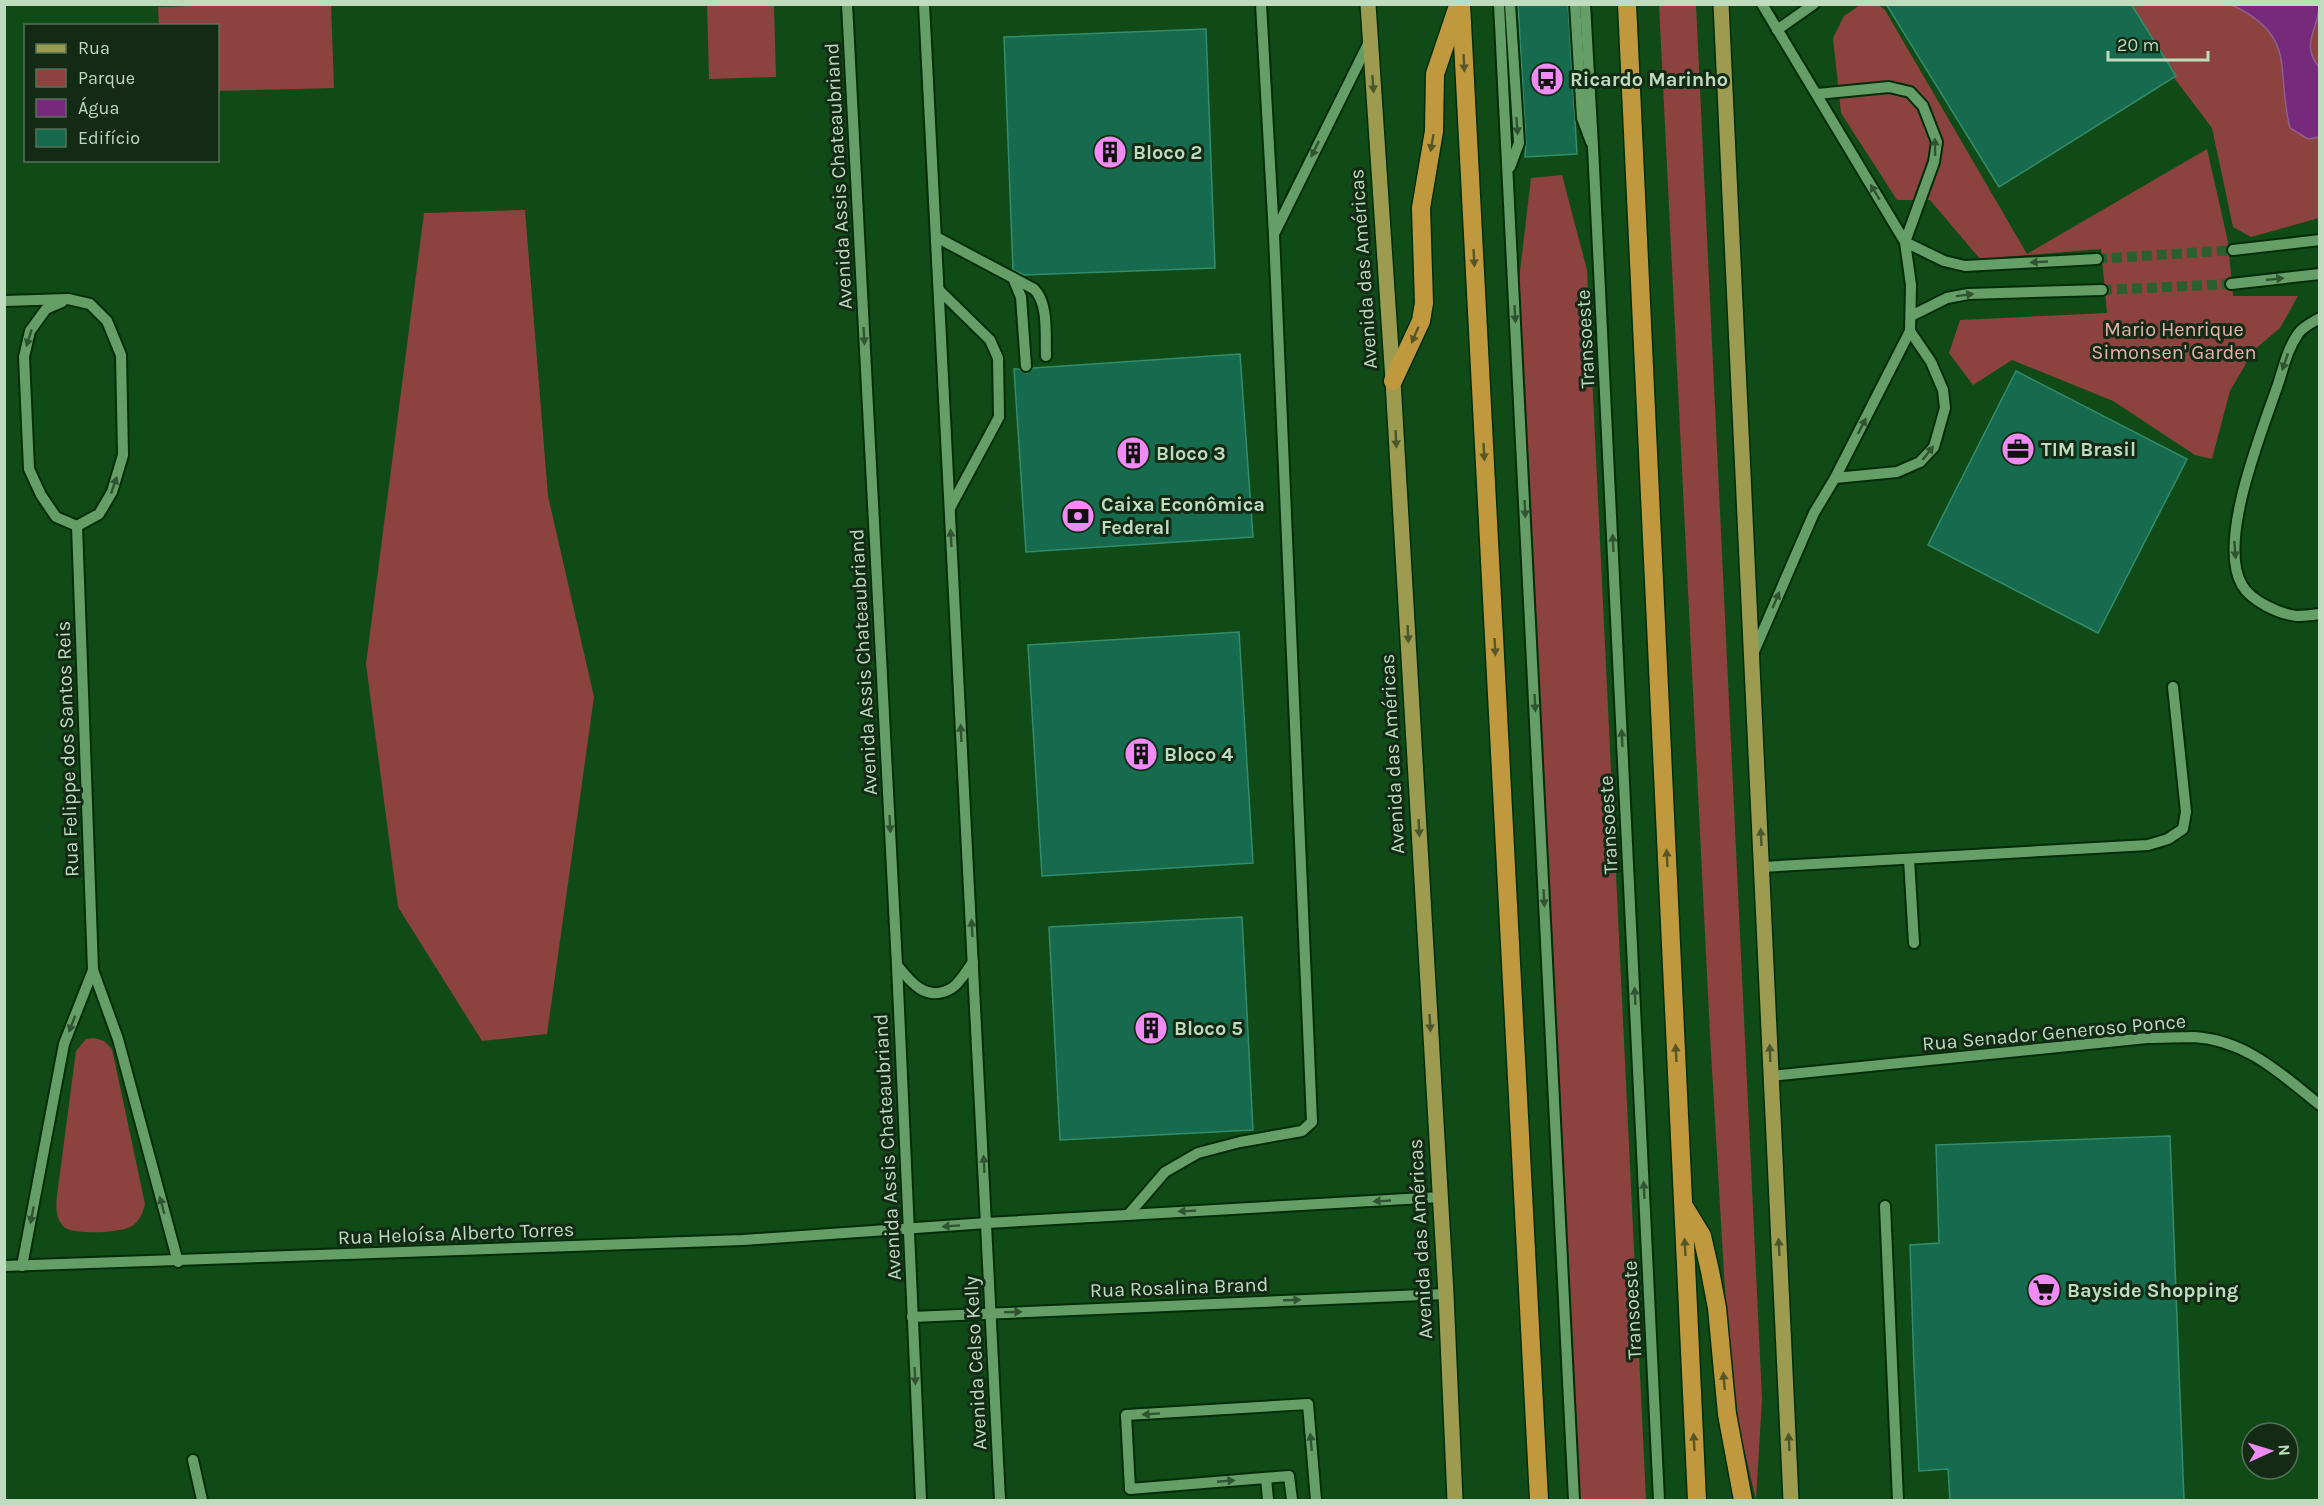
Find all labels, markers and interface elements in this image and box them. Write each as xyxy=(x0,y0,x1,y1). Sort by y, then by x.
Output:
legend xyxy=(24,24,219,162)
scale bar xyxy=(2108,24,2208,62)
text: 20 m xyxy=(2117,34,2159,56)
text: Rua xyxy=(78,37,110,59)
street label: Avenida Assis Chateaubriand xyxy=(820,42,857,310)
one-way arrow xyxy=(1460,53,1469,72)
bus stop icon: Ricardo Marinho xyxy=(1529,61,1565,97)
text: Parque xyxy=(78,67,135,89)
place label: Ricardo Marinho xyxy=(1570,68,1728,91)
one-way arrow xyxy=(1368,74,1377,93)
text: Água xyxy=(78,96,119,119)
one-way arrow xyxy=(1513,116,1522,135)
text: Edifício xyxy=(78,127,140,149)
one-way arrow xyxy=(1428,133,1437,152)
building icon: Bloco 2 xyxy=(1092,134,1128,170)
one-way arrow xyxy=(1930,137,1940,156)
one-way arrow xyxy=(1310,140,1320,157)
place label: Bloco 2 xyxy=(1133,141,1202,164)
street label: Avenida das Américas xyxy=(1345,168,1382,370)
one-way arrow xyxy=(1870,184,1881,200)
one-way arrow xyxy=(1470,248,1479,267)
one-way arrow xyxy=(2029,258,2048,267)
one-way arrow xyxy=(2266,274,2285,284)
street label: Transoeste xyxy=(1571,289,1600,389)
one-way arrow xyxy=(1956,290,1975,300)
one-way arrow xyxy=(1511,304,1520,323)
park label: Mario Henrique Simonsen' Garden xyxy=(2091,318,2257,364)
one-way arrow xyxy=(860,326,869,345)
one-way arrow xyxy=(1410,327,1420,345)
one-way arrow xyxy=(24,329,33,347)
one-way arrow xyxy=(2280,353,2290,371)
one-way arrow xyxy=(1857,417,1866,434)
one-way arrow xyxy=(1392,430,1401,449)
office icon: TIM Brasil xyxy=(2000,431,2036,467)
building icon: Bloco 3 xyxy=(1115,435,1151,471)
place label: TIM Brasil xyxy=(2041,438,2136,461)
place label: Bloco 3 xyxy=(1156,442,1226,465)
one-way arrow xyxy=(1480,443,1489,462)
one-way arrow xyxy=(1922,445,1934,461)
one-way arrow xyxy=(110,476,119,494)
place label: Caixa Econômica Federal xyxy=(1101,493,1265,539)
bank icon: Caixa Econômica Federal xyxy=(1060,498,1096,534)
one-way arrow xyxy=(1521,499,1530,518)
street label: Avenida Assis Chateaubriand xyxy=(845,528,882,796)
one-way arrow xyxy=(947,529,956,548)
one-way arrow xyxy=(1608,534,1617,553)
one-way arrow xyxy=(2231,540,2240,559)
one-way arrow xyxy=(1771,591,1781,609)
street label: Rua Felippe dos Santos Reis xyxy=(52,621,83,877)
one-way arrow xyxy=(1403,624,1412,643)
one-way arrow xyxy=(1490,638,1499,657)
street label: Avenida das Américas xyxy=(1376,653,1409,855)
one-way arrow xyxy=(1530,694,1539,713)
one-way arrow xyxy=(957,724,966,743)
one-way arrow xyxy=(1618,728,1627,747)
building icon: Bloco 4 xyxy=(1123,736,1159,772)
place label: Bloco 4 xyxy=(1164,743,1233,766)
street label: Transoeste xyxy=(1594,775,1623,875)
one-way arrow xyxy=(885,814,894,833)
one-way arrow xyxy=(1414,819,1424,838)
one-way arrow xyxy=(1756,827,1765,846)
one-way arrow xyxy=(1662,848,1671,867)
one-way arrow xyxy=(1540,889,1549,908)
one-way arrow xyxy=(967,918,976,937)
one-way arrow xyxy=(1630,986,1639,1005)
building icon: Bloco 5 xyxy=(1133,1010,1169,1046)
street label: Rua Senador Generoso Ponce xyxy=(1921,1010,2187,1055)
street label: Avenida Assis Chateaubriand xyxy=(869,1013,906,1281)
one-way arrow xyxy=(1426,1014,1435,1033)
one-way arrow xyxy=(67,1016,77,1034)
place label: Bloco 5 xyxy=(1174,1017,1243,1040)
one-way arrow xyxy=(1671,1043,1680,1062)
one-way arrow xyxy=(1766,1043,1775,1062)
street label: Avenida das Américas xyxy=(1404,1138,1437,1340)
one-way arrow xyxy=(979,1155,988,1174)
one-way arrow xyxy=(1640,1181,1649,1200)
one-way arrow xyxy=(157,1196,167,1215)
one-way arrow xyxy=(1373,1196,1392,1205)
one-way arrow xyxy=(27,1206,36,1225)
one-way arrow xyxy=(1178,1207,1197,1216)
street label: Rua Heloísa Alberto Torres xyxy=(337,1218,575,1249)
one-way arrow xyxy=(941,1221,960,1230)
one-way arrow xyxy=(1680,1238,1689,1257)
one-way arrow xyxy=(1775,1238,1784,1257)
street label: Transoeste xyxy=(1618,1260,1647,1360)
supermarket icon: Bayside Shopping xyxy=(2026,1272,2062,1308)
street label: Rua Rosalina Brand xyxy=(1089,1273,1269,1302)
street label: Avenida Celso Kelly xyxy=(959,1275,992,1451)
place label: Bayside Shopping xyxy=(2067,1279,2239,1302)
one-way arrow xyxy=(1282,1296,1301,1305)
one-way arrow xyxy=(1003,1307,1022,1316)
one-way arrow xyxy=(911,1366,920,1385)
one-way arrow xyxy=(1719,1371,1729,1390)
one-way arrow xyxy=(1142,1409,1161,1418)
north arrow xyxy=(2240,1421,2300,1481)
one-way arrow xyxy=(1306,1433,1316,1452)
one-way arrow xyxy=(1690,1433,1699,1452)
one-way arrow xyxy=(1784,1433,1793,1452)
text: N xyxy=(2275,1444,2294,1456)
one-way arrow xyxy=(1216,1476,1235,1486)

